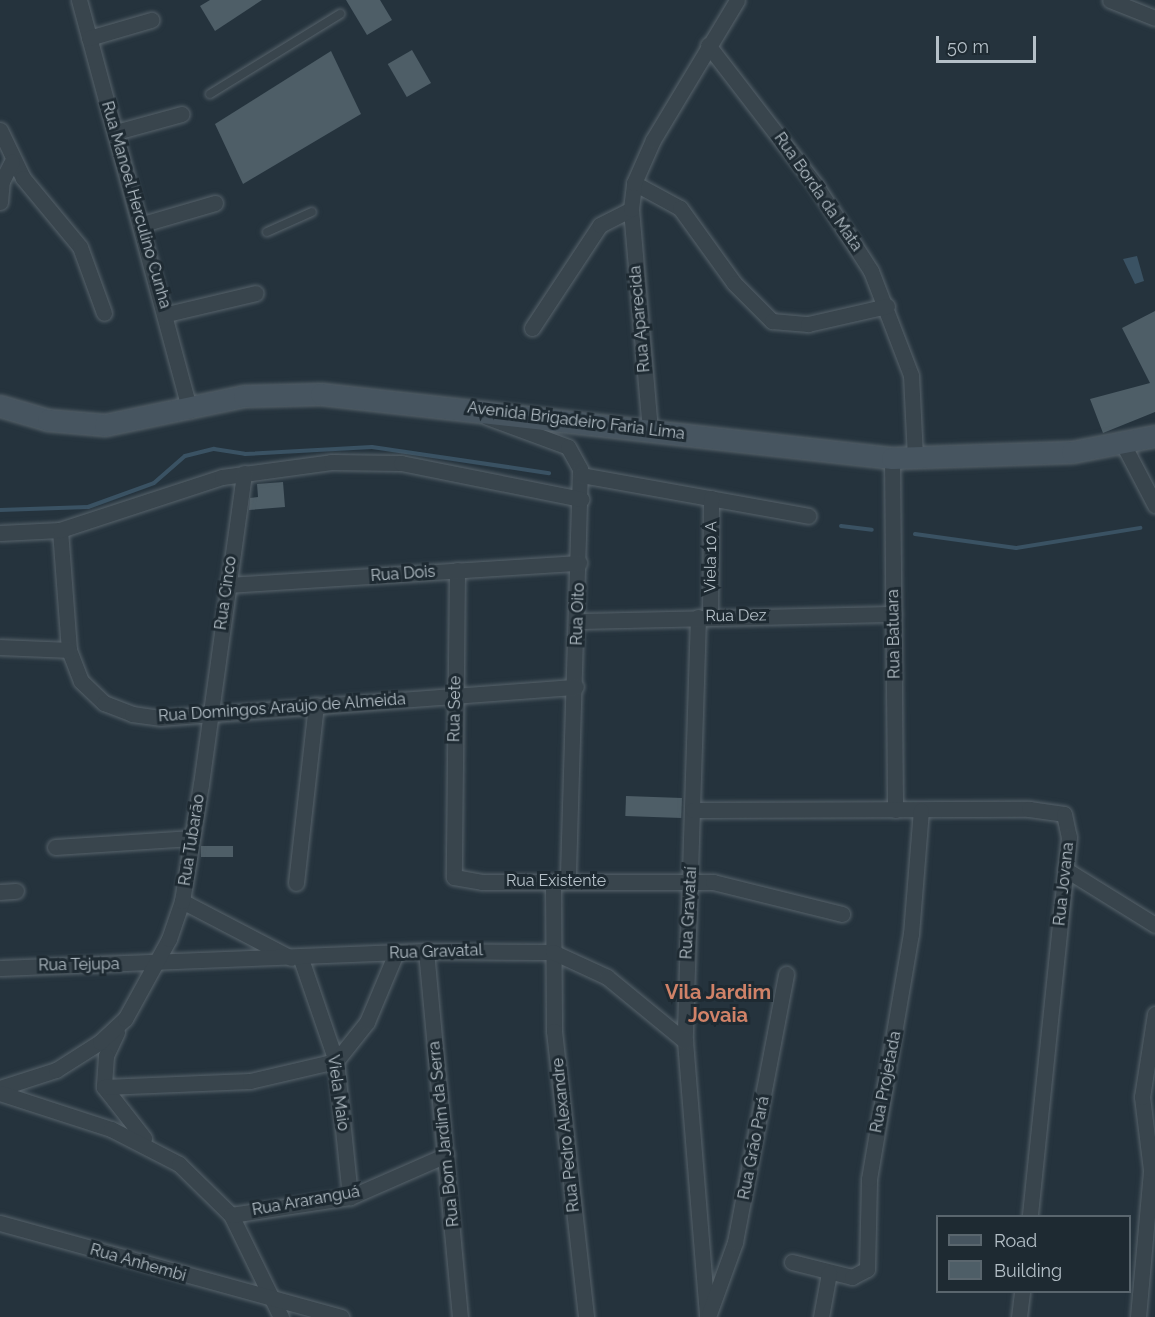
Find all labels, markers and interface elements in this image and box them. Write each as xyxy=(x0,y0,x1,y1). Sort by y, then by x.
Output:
scale bar xyxy=(939,24,1040,62)
text: 50 m xyxy=(947,36,989,57)
street label: Rua Manoel Herculino Cunha xyxy=(97,99,175,311)
street label: Rua Borda da Mata xyxy=(770,129,866,255)
street label: Rua Aparecida xyxy=(626,265,654,373)
street label: Avenida Brigadeiro Faria Lima xyxy=(466,398,686,444)
street label: Viela 10 A xyxy=(701,521,721,593)
street label: Rua Cinco xyxy=(211,555,241,631)
street label: Rua Dois xyxy=(370,562,436,586)
street label: Rua Oito xyxy=(567,582,589,646)
street label: Rua Batuara xyxy=(884,589,904,679)
street label: Rua Dez xyxy=(705,606,767,626)
street label: Rua Sete xyxy=(445,676,465,742)
street label: Rua Domingos Araújo de Almeida xyxy=(157,690,407,726)
street label: Rua Tubarão xyxy=(175,793,209,887)
street label: Rua Jovana xyxy=(1050,841,1078,927)
street label: Rua Gravataí xyxy=(677,866,701,960)
street label: Rua Existente xyxy=(506,871,606,891)
street label: Rua Gravatal xyxy=(389,941,483,963)
street label: Rua Tejupa xyxy=(38,955,120,975)
district label: Vila Jardim Jovaia xyxy=(665,981,771,1028)
street label: Rua Projetada xyxy=(867,1030,905,1134)
street label: Rua Bom Jardim da Serra xyxy=(425,1040,463,1228)
street label: Viela Maio xyxy=(323,1054,353,1132)
street label: Rua Pedro Alexandre xyxy=(548,1057,584,1213)
street label: Rua Grão Pará xyxy=(735,1095,773,1201)
street label: Rua Araranguá xyxy=(250,1182,362,1220)
legend xyxy=(936,1215,1131,1293)
text: Road xyxy=(994,1230,1037,1251)
street label: Rua Anhembi xyxy=(88,1240,188,1286)
text: Building xyxy=(994,1260,1062,1281)

